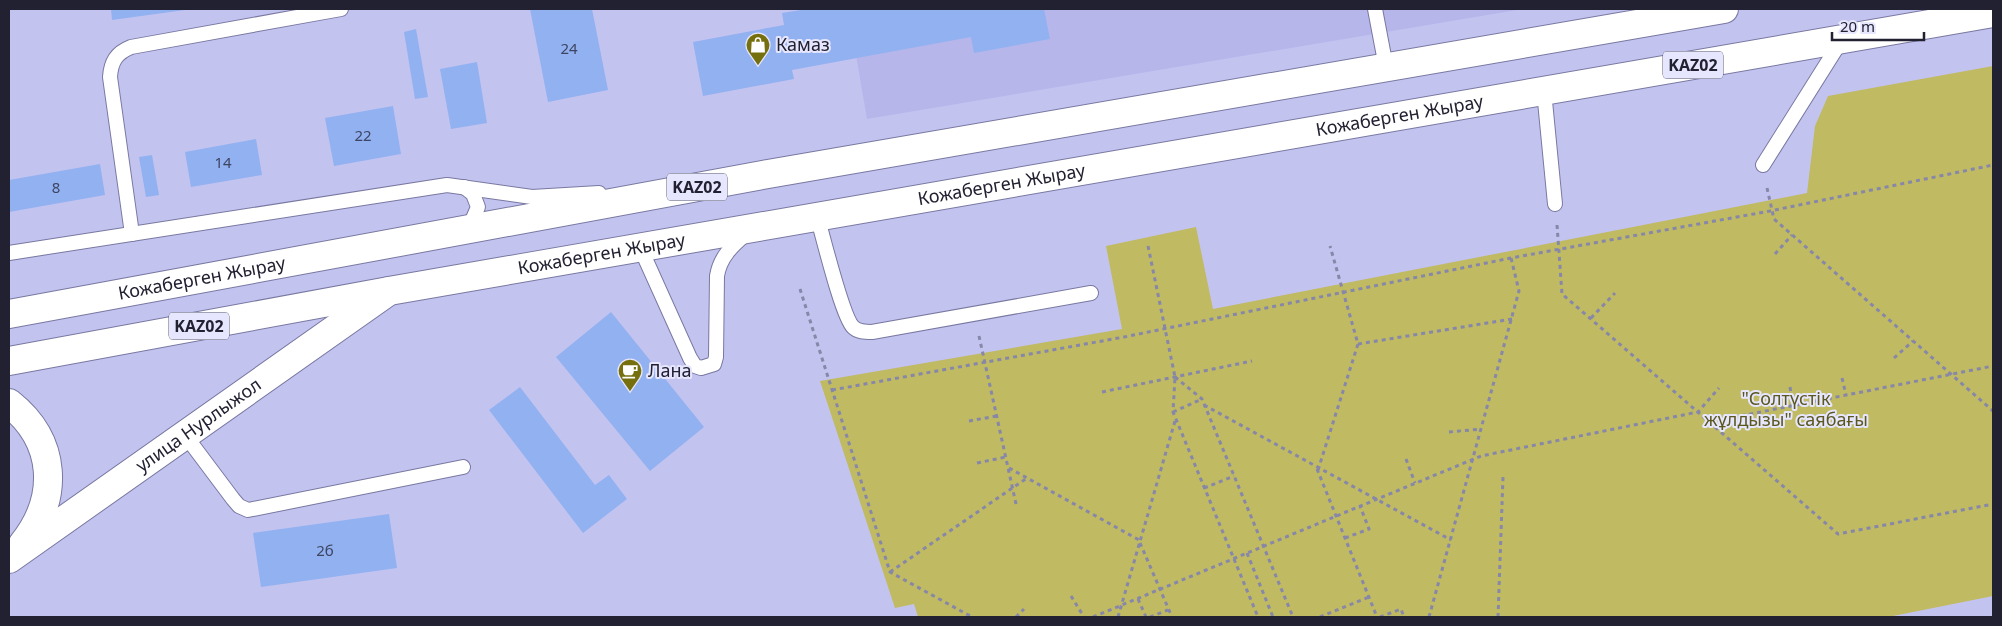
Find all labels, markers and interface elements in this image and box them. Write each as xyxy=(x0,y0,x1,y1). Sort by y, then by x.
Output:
scale bar xyxy=(1832,10,1924,42)
text: 20 m xyxy=(1840,16,1875,36)
shop icon: Камаз xyxy=(745,32,771,66)
place label: Камаз xyxy=(776,32,830,56)
house number: 24 xyxy=(560,38,578,58)
road number: KAZ02 xyxy=(1663,52,1723,78)
street label: Кожаберген Жырау xyxy=(1314,88,1486,141)
house number: 22 xyxy=(354,125,372,145)
house number: 14 xyxy=(214,152,232,172)
street label: Кожаберген Жырау xyxy=(916,157,1088,210)
road number: KAZ02 xyxy=(667,173,727,200)
house number: 8 xyxy=(52,177,60,197)
street label: Кожаберген Жырау xyxy=(516,227,688,279)
street label: Кожаберген Жырау xyxy=(116,250,288,305)
road number: KAZ02 xyxy=(169,312,229,340)
cafe icon: Лана xyxy=(617,358,643,392)
place label: Лана xyxy=(648,358,692,382)
street label: улица Нурлыжол xyxy=(131,372,265,477)
park label: "Солтүстік жұлдызы" саябағы xyxy=(1704,386,1868,431)
house number: 2б xyxy=(316,540,334,560)

